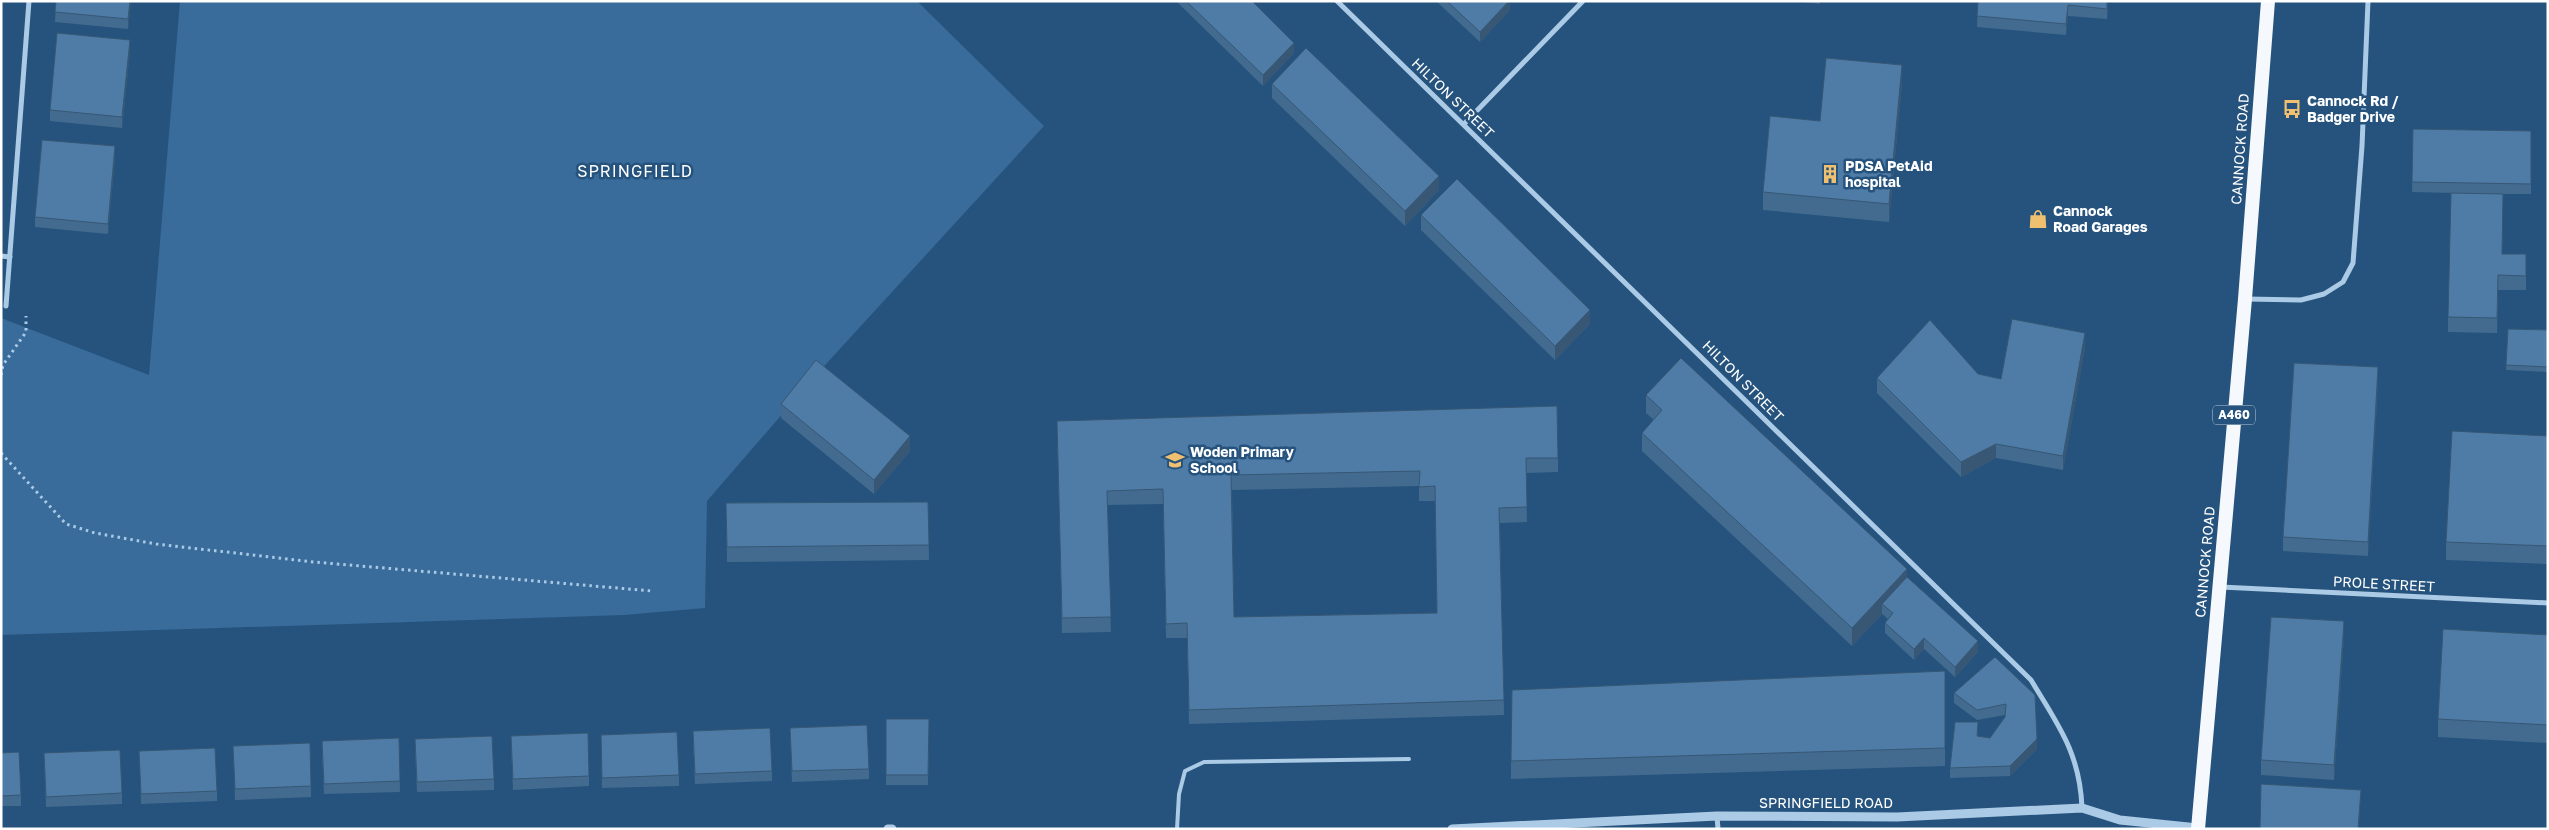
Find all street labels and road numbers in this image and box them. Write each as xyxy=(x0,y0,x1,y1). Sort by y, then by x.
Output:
street label: HILTON STREET xyxy=(1409,54,1498,141)
street label: CANNOCK ROAD xyxy=(2227,93,2252,205)
street label: HILTON STREET xyxy=(1699,337,1788,425)
road number: A460 xyxy=(2213,406,2255,424)
street label: CANNOCK ROAD xyxy=(2191,506,2218,618)
street label: PROLE STREET xyxy=(2333,572,2436,595)
street label: SPRINGFIELD ROAD xyxy=(1759,794,1893,811)

